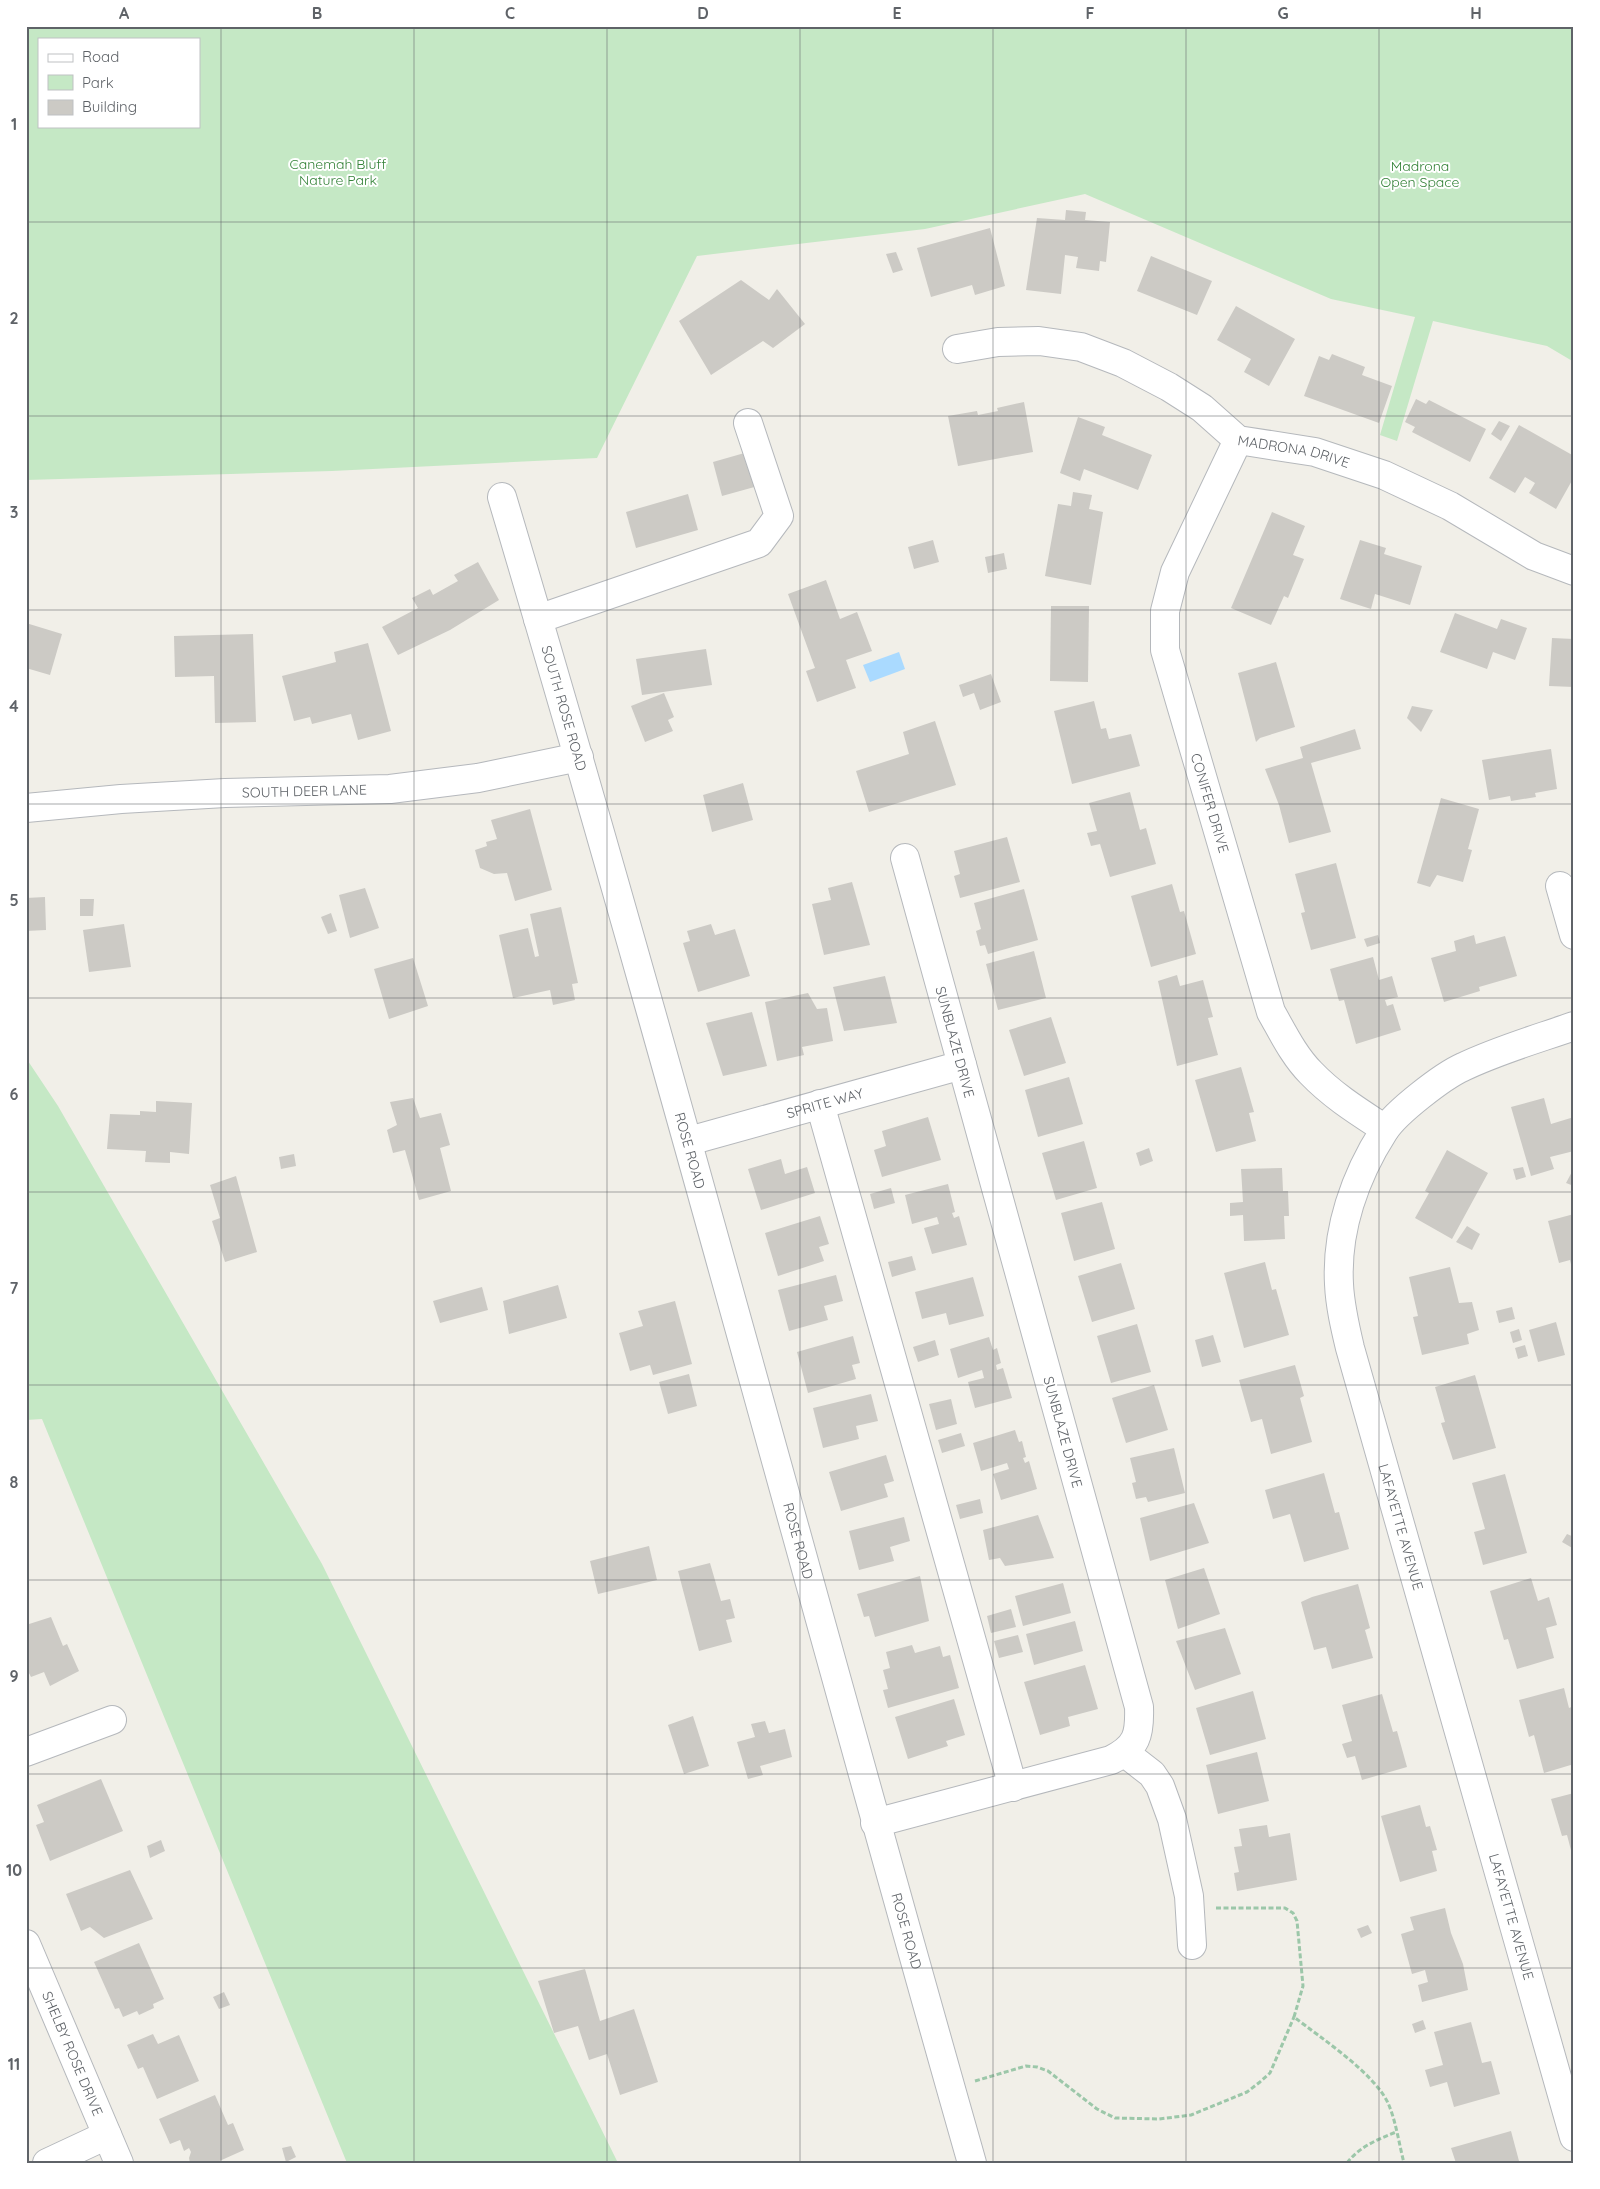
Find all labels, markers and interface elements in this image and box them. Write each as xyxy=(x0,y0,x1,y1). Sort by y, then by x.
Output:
text: A xyxy=(119,3,130,23)
text: B xyxy=(312,3,322,23)
text: C xyxy=(505,3,515,23)
text: D xyxy=(697,3,709,23)
text: E xyxy=(892,3,902,23)
text: F xyxy=(1086,3,1095,23)
text: G xyxy=(1277,3,1289,23)
text: H xyxy=(1470,3,1482,23)
legend xyxy=(38,38,200,128)
text: Road xyxy=(82,47,119,66)
text: Park xyxy=(82,73,114,92)
text: Building xyxy=(82,97,137,116)
text: 1 xyxy=(11,114,17,134)
park label: Canemah Bluff Nature Park xyxy=(290,155,386,189)
park label: Madrona Open Space xyxy=(1380,157,1460,191)
text: 2 xyxy=(9,308,19,328)
street label: MADRONA DRIVE xyxy=(1236,431,1352,472)
text: 3 xyxy=(10,502,18,522)
street label: SOUTH ROSE ROAD xyxy=(537,643,591,773)
text: 4 xyxy=(9,696,19,716)
street label: CONIFER DRIVE xyxy=(1187,751,1233,855)
street label: SOUTH DEER LANE xyxy=(242,781,367,802)
text: 5 xyxy=(9,890,19,910)
street label: SUNBLAZE DRIVE xyxy=(931,984,979,1100)
text: 6 xyxy=(10,1084,19,1104)
street label: SPRITE WAY xyxy=(784,1084,865,1122)
street label: ROSE ROAD xyxy=(671,1110,709,1191)
text: 7 xyxy=(10,1278,19,1298)
street label: SUNBLAZE DRIVE xyxy=(1039,1374,1087,1490)
street label: LAFAYETTE AVENUE xyxy=(1374,1462,1427,1592)
text: 8 xyxy=(10,1472,19,1492)
street label: ROSE ROAD xyxy=(779,1500,817,1581)
text: 9 xyxy=(9,1666,19,1686)
street label: LAFAYETTE AVENUE xyxy=(1485,1851,1538,1982)
text: 10 xyxy=(6,1860,22,1880)
street label: ROSE ROAD xyxy=(887,1891,926,1971)
street label: SHELBY ROSE DRIVE xyxy=(38,1988,107,2119)
text: 11 xyxy=(8,2054,20,2074)

